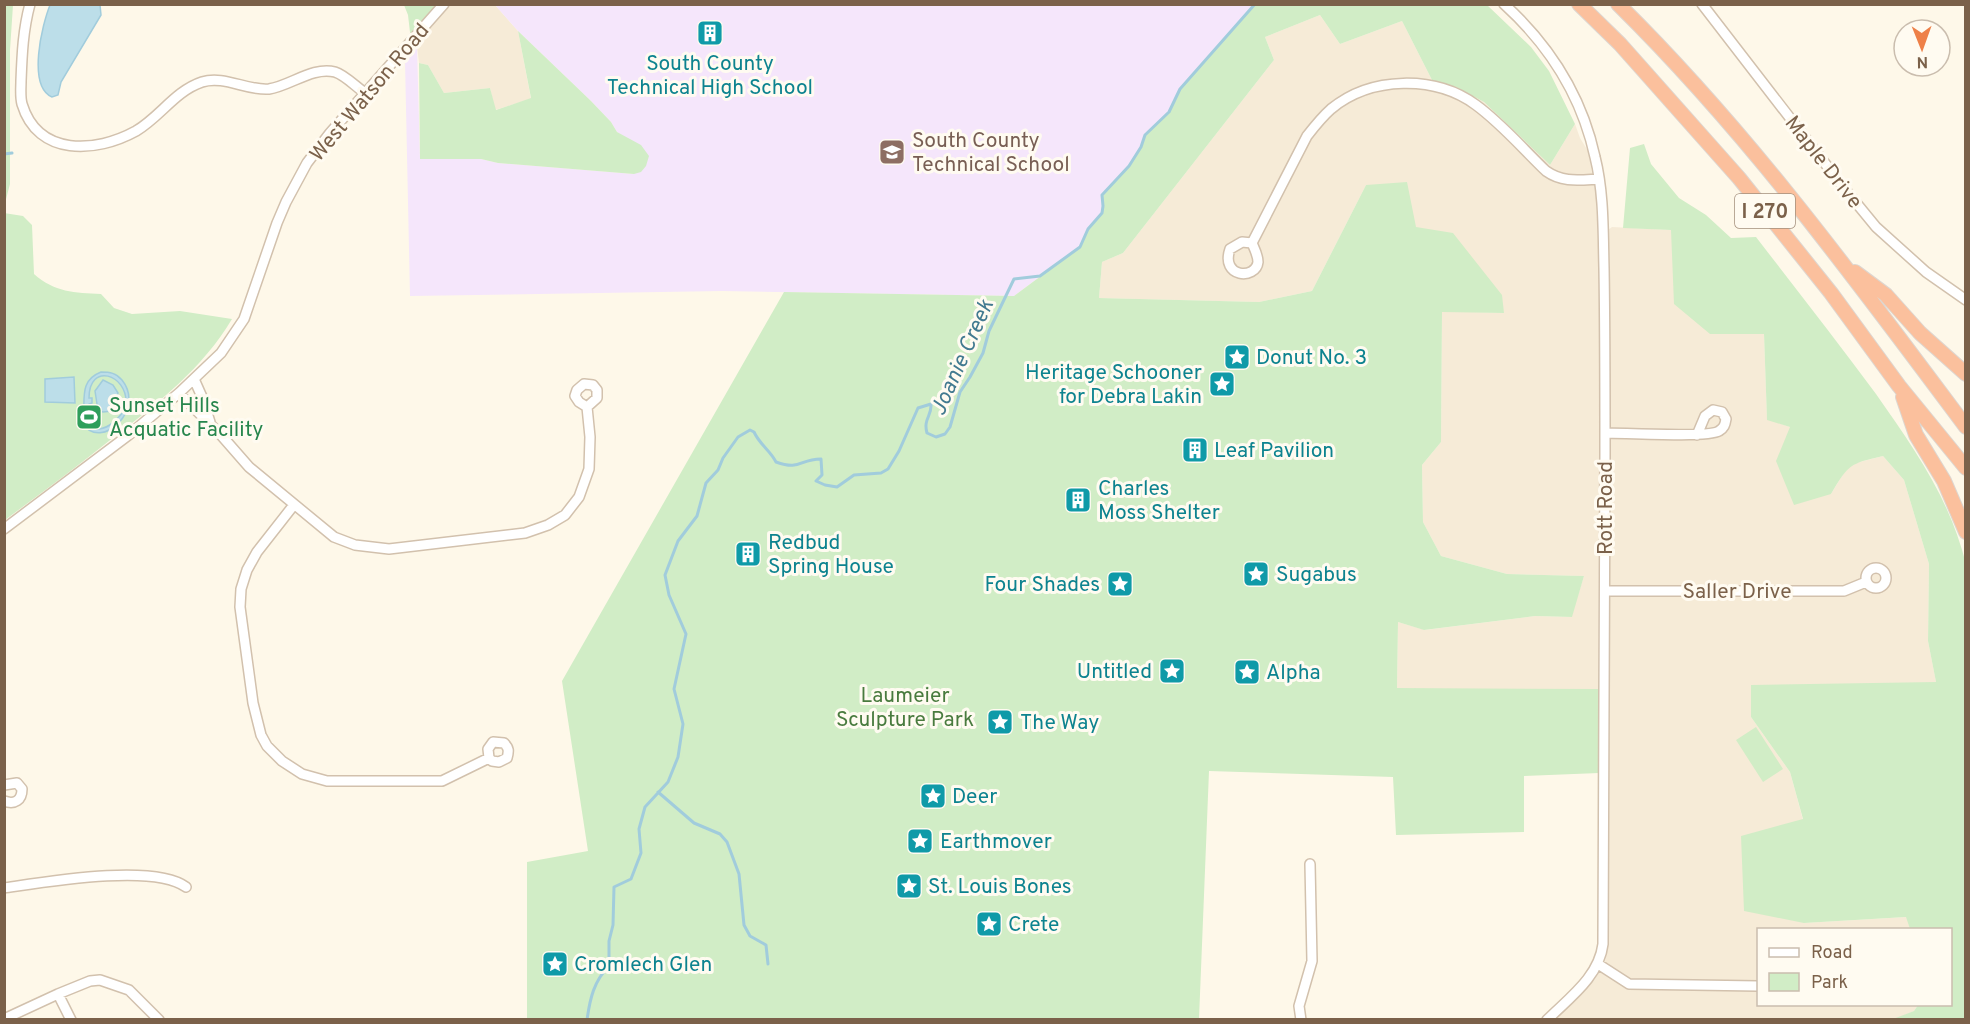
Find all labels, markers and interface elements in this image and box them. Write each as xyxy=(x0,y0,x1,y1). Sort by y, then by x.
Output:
street label: West Watson Road xyxy=(304,18,436,168)
building icon: South County Technical High School xyxy=(695,18,725,48)
north arrow xyxy=(1892,18,1952,78)
place label: South County Technical High School xyxy=(607,51,813,102)
text: N xyxy=(1916,51,1928,71)
street label: Maple Drive xyxy=(1778,111,1868,215)
place label: South County Technical School xyxy=(912,128,1070,179)
school or university icon: South County Technical School xyxy=(877,137,907,167)
road number: I 270 xyxy=(1735,194,1795,228)
water label: Joanie Creek xyxy=(926,295,1001,420)
place icon: Donut No. 3 xyxy=(1222,342,1252,372)
place label: Donut No. 3 xyxy=(1256,345,1367,372)
place label: Heritage Schooner for Debra Lakin xyxy=(1025,360,1202,411)
place icon: Heritage Schooner for Debra Lakin xyxy=(1207,369,1237,399)
place label: Sunset Hills Acquatic Facility xyxy=(109,393,263,444)
sports icon: Sunset Hills Acquatic Facility xyxy=(74,402,104,432)
building icon: Leaf Pavilion xyxy=(1180,435,1210,465)
place label: Leaf Pavilion xyxy=(1214,438,1334,465)
street label: Rott Road xyxy=(1593,461,1620,555)
place label: Charles Moss Shelter xyxy=(1098,476,1220,527)
building icon: Charles Moss Shelter xyxy=(1063,485,1093,515)
place label: Redbud Spring House xyxy=(768,530,894,581)
building icon: Redbud Spring House xyxy=(733,539,763,569)
place icon: Sugabus xyxy=(1241,559,1271,589)
place label: Sugabus xyxy=(1276,562,1357,589)
place icon: Four Shades xyxy=(1105,569,1135,599)
place label: Four Shades xyxy=(984,572,1100,599)
street label: Saller Drive xyxy=(1683,579,1792,606)
place icon: Untitled xyxy=(1157,656,1187,686)
place icon: Alpha xyxy=(1232,657,1262,687)
place label: Untitled xyxy=(1077,659,1152,686)
place label: Alpha xyxy=(1266,660,1321,687)
park label: Laumeier Sculpture Park xyxy=(836,683,974,734)
place icon: The Way xyxy=(985,707,1015,737)
place label: The Way xyxy=(1020,710,1099,737)
place icon: Deer xyxy=(918,781,948,811)
place label: Deer xyxy=(952,784,997,811)
place icon: Earthmover xyxy=(905,826,935,856)
place label: Earthmover xyxy=(940,829,1052,856)
place icon: St. Louis Bones xyxy=(894,871,924,901)
place label: St. Louis Bones xyxy=(928,874,1072,901)
place icon: Crete xyxy=(974,909,1004,939)
place label: Crete xyxy=(1008,912,1059,939)
legend xyxy=(1757,928,1952,1006)
text: Road xyxy=(1811,942,1853,965)
place icon: Cromlech Glen xyxy=(540,949,570,979)
place label: Cromlech Glen xyxy=(574,952,712,979)
text: Park xyxy=(1811,972,1848,995)

